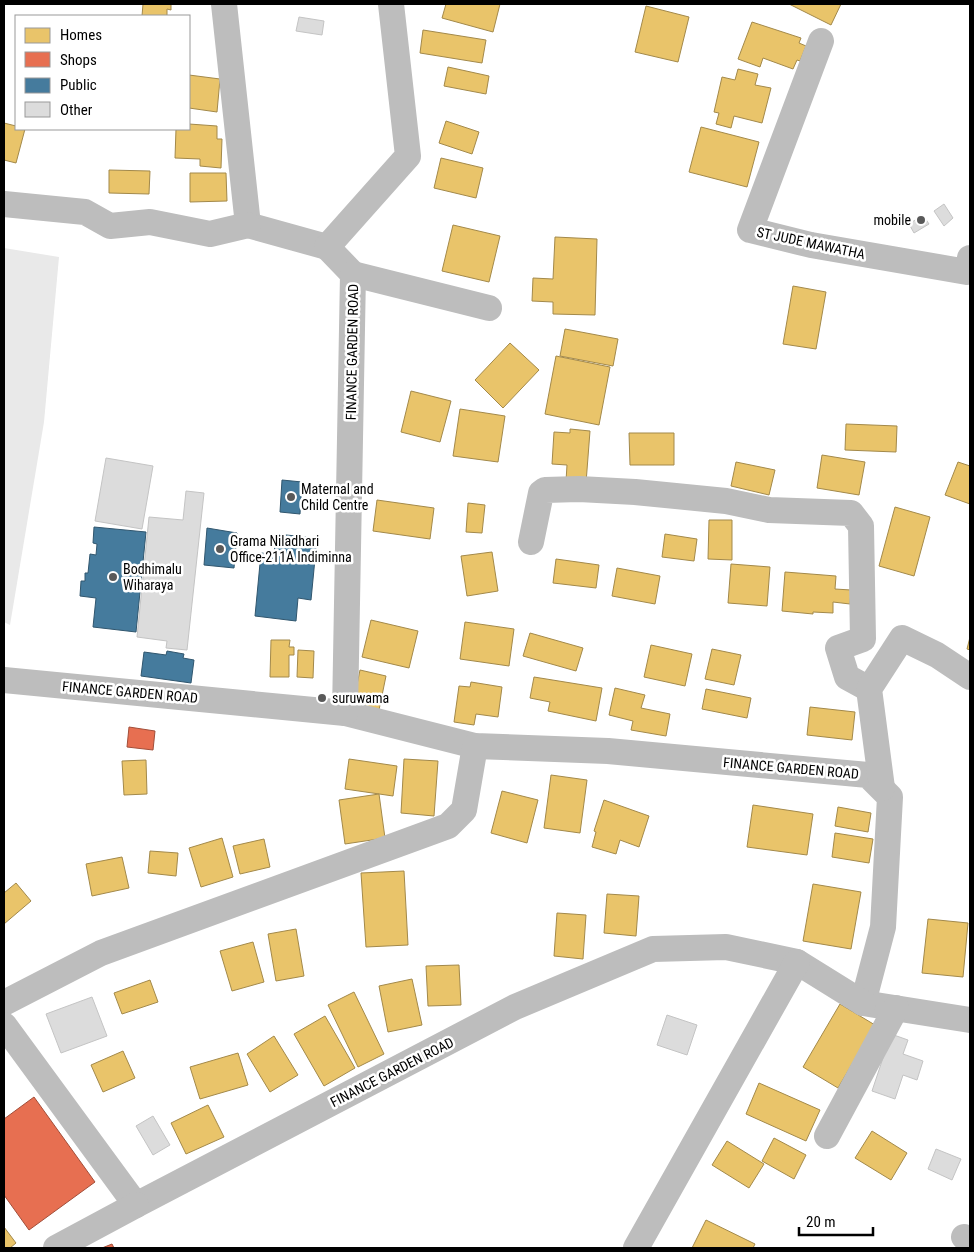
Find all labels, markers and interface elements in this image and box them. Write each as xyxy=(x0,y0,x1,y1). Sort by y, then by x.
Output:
legend xyxy=(15,15,190,130)
text: Homes xyxy=(60,26,102,44)
text: Shops xyxy=(60,51,97,69)
text: Public xyxy=(60,76,97,94)
text: Other xyxy=(60,101,93,119)
place label: mobile xyxy=(874,212,911,228)
marker: mobile xyxy=(915,214,927,226)
street label: ST JUDE MAWATHA xyxy=(755,224,867,262)
street label: FINANCE GARDEN ROAD xyxy=(343,284,361,420)
place label: Maternal and Child Centre xyxy=(301,481,374,513)
marker: Maternal and Child Centre xyxy=(285,491,297,503)
place label: Grama Niladhari Office-211A Indiminna xyxy=(230,533,352,565)
marker: Grama Niladhari Office-211A Indiminna xyxy=(214,543,226,555)
place label: Bodhimalu Wiharaya xyxy=(123,561,182,593)
marker: Bodhimalu Wiharaya xyxy=(107,571,119,583)
street label: FINANCE GARDEN ROAD xyxy=(61,678,199,706)
place label: suruwama xyxy=(332,690,389,706)
marker: suruwama xyxy=(316,692,328,704)
street label: FINANCE GARDEN ROAD xyxy=(722,754,860,782)
street label: FINANCE GARDEN ROAD xyxy=(328,1034,456,1110)
scale bar xyxy=(799,1204,873,1236)
text: 20 m xyxy=(806,1213,836,1231)

